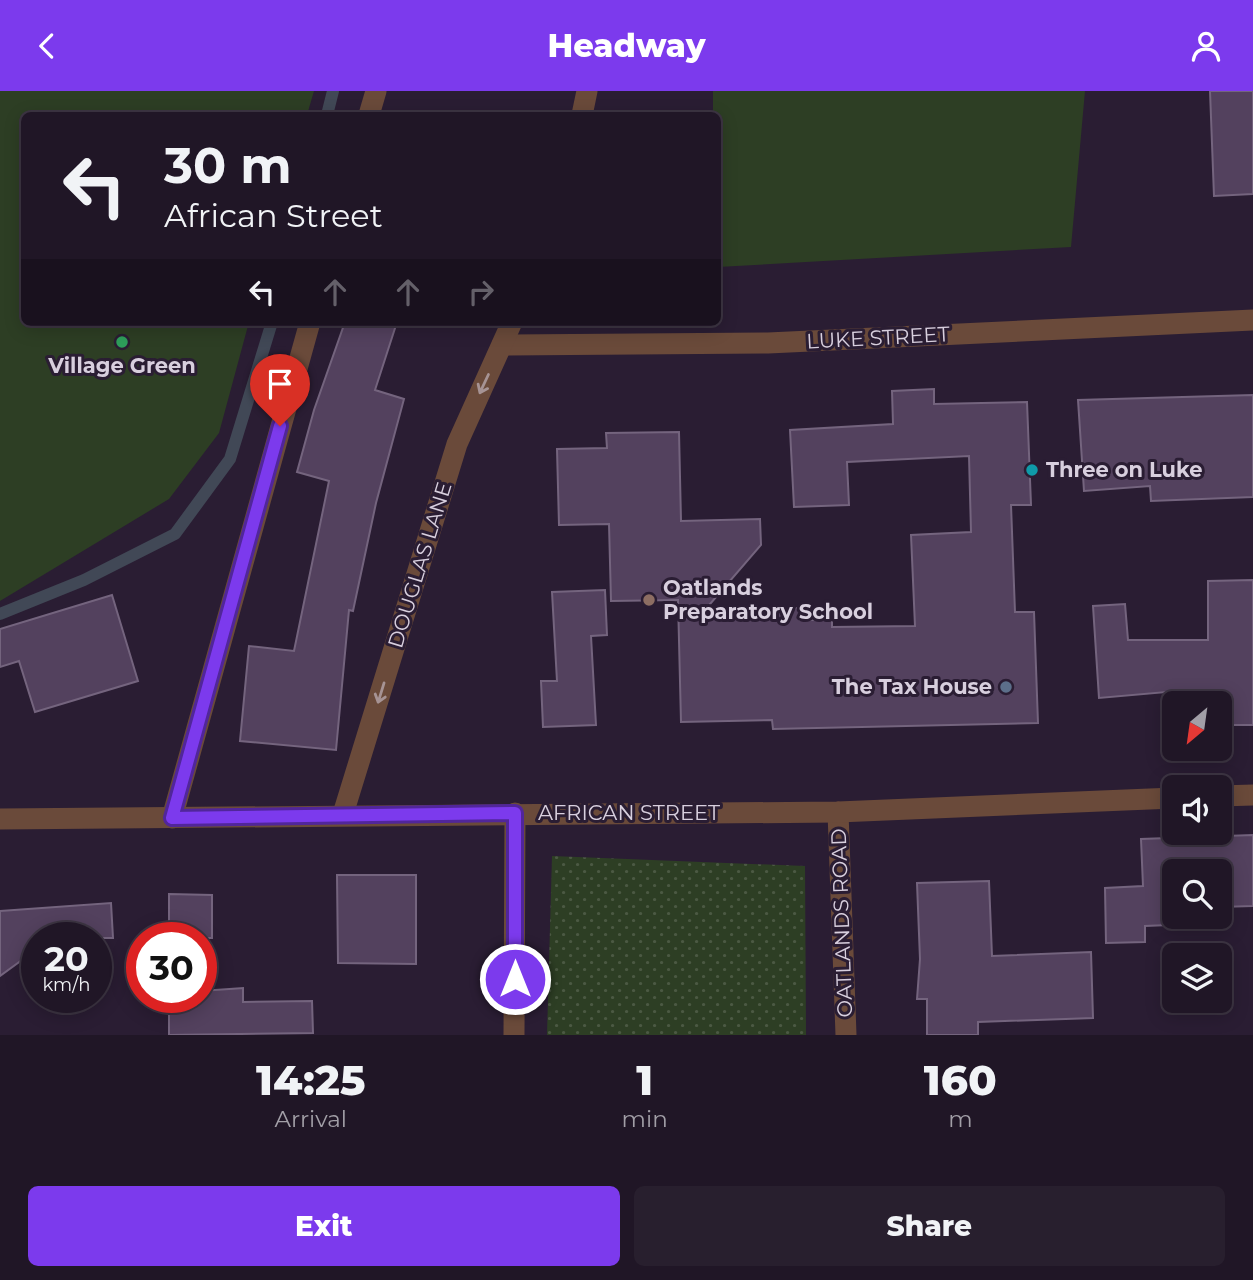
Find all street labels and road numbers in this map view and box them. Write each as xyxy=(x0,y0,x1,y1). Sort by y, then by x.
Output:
street label: LUKE STREET xyxy=(806,321,950,354)
street label: DOUGLAS LANE xyxy=(382,479,457,651)
street label: AFRICAN STREET xyxy=(538,800,720,825)
street label: OATLANDS ROAD xyxy=(826,828,857,1018)

